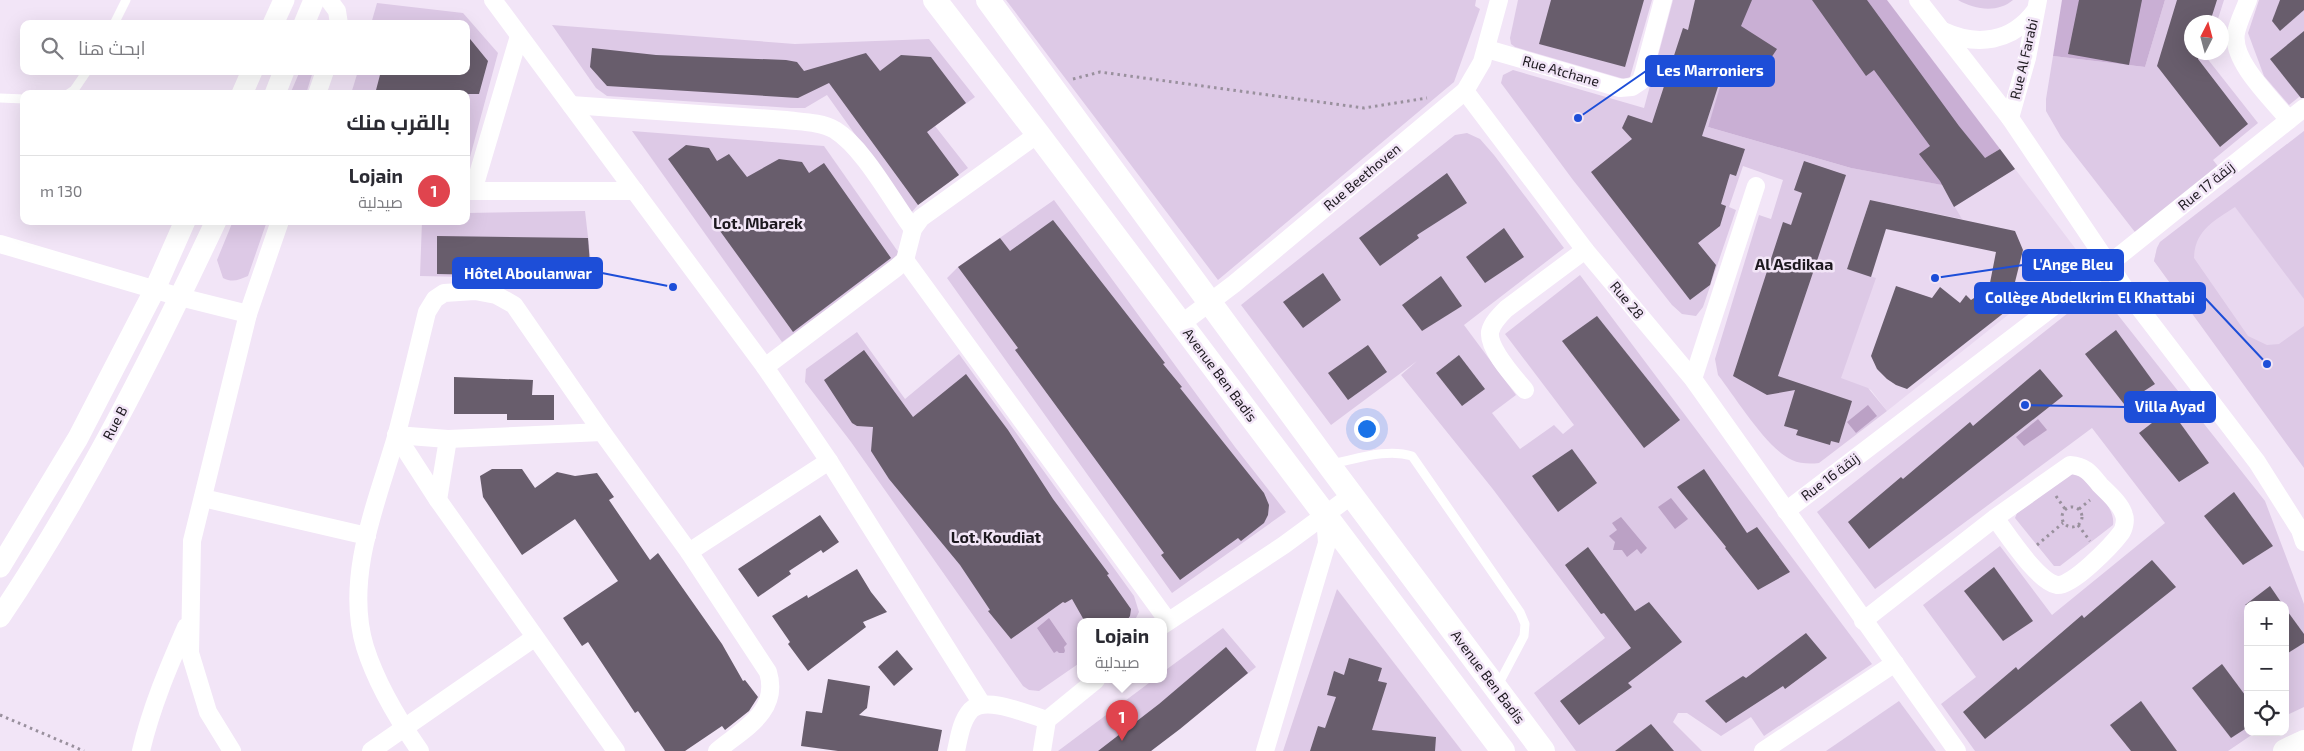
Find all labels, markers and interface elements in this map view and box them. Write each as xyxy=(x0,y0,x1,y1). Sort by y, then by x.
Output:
north arrow xyxy=(2184,15,2229,60)
street label: Rue Al Farabi xyxy=(2006,17,2041,101)
search box xyxy=(20,20,470,75)
icon: search xyxy=(38,34,66,62)
text: ابحث هنا xyxy=(78,36,146,59)
street label: Rue Atchane xyxy=(1521,51,1602,90)
callout: Les Marroniers xyxy=(1646,56,1774,86)
text: Les Marroniers xyxy=(1656,61,1764,79)
text: بالقرب منك xyxy=(346,109,450,134)
street label: Rue Beethoven xyxy=(1320,139,1404,214)
street label: Rue 17 زنقة xyxy=(2174,158,2237,213)
text: Lojain xyxy=(349,164,403,187)
text: 130 m xyxy=(40,181,83,200)
text: 1 xyxy=(431,181,437,200)
text: صيدلية xyxy=(358,192,403,211)
district label: Lot. Mbarek xyxy=(713,213,803,232)
callout: L'Ange Bleu xyxy=(2023,250,2123,280)
district label: Al Asdikaa xyxy=(1755,254,1833,273)
text: L'Ange Bleu xyxy=(2033,255,2113,273)
callout: Hôtel Aboulanwar xyxy=(453,258,602,288)
text: Hôtel Aboulanwar xyxy=(464,264,593,282)
street label: Rue 28 xyxy=(1607,277,1648,322)
callout: Collège Abdelkrim El Khattabi xyxy=(1975,283,2205,313)
text: Collège Abdelkrim El Khattabi xyxy=(1985,288,2195,306)
street label: Avenue Ben Badis xyxy=(1180,325,1261,425)
callout: Villa Ayad xyxy=(2125,392,2215,422)
text: Villa Ayad xyxy=(2135,397,2205,416)
street label: Rue B xyxy=(99,403,131,443)
your location xyxy=(1354,416,1380,442)
street label: Rue 16 زنقة xyxy=(1797,449,1862,504)
district label: Lot. Koudiat xyxy=(951,527,1042,546)
map controls xyxy=(2244,601,2289,736)
button: + xyxy=(2244,601,2289,646)
popup xyxy=(1077,618,1167,683)
text: Lojain xyxy=(1095,624,1149,647)
street label: Avenue Ben Badis xyxy=(1448,627,1529,727)
button: − xyxy=(2244,646,2289,691)
text: صيدلية xyxy=(1095,652,1140,671)
button: locate xyxy=(2244,691,2289,736)
pin: 1 xyxy=(1106,700,1138,741)

